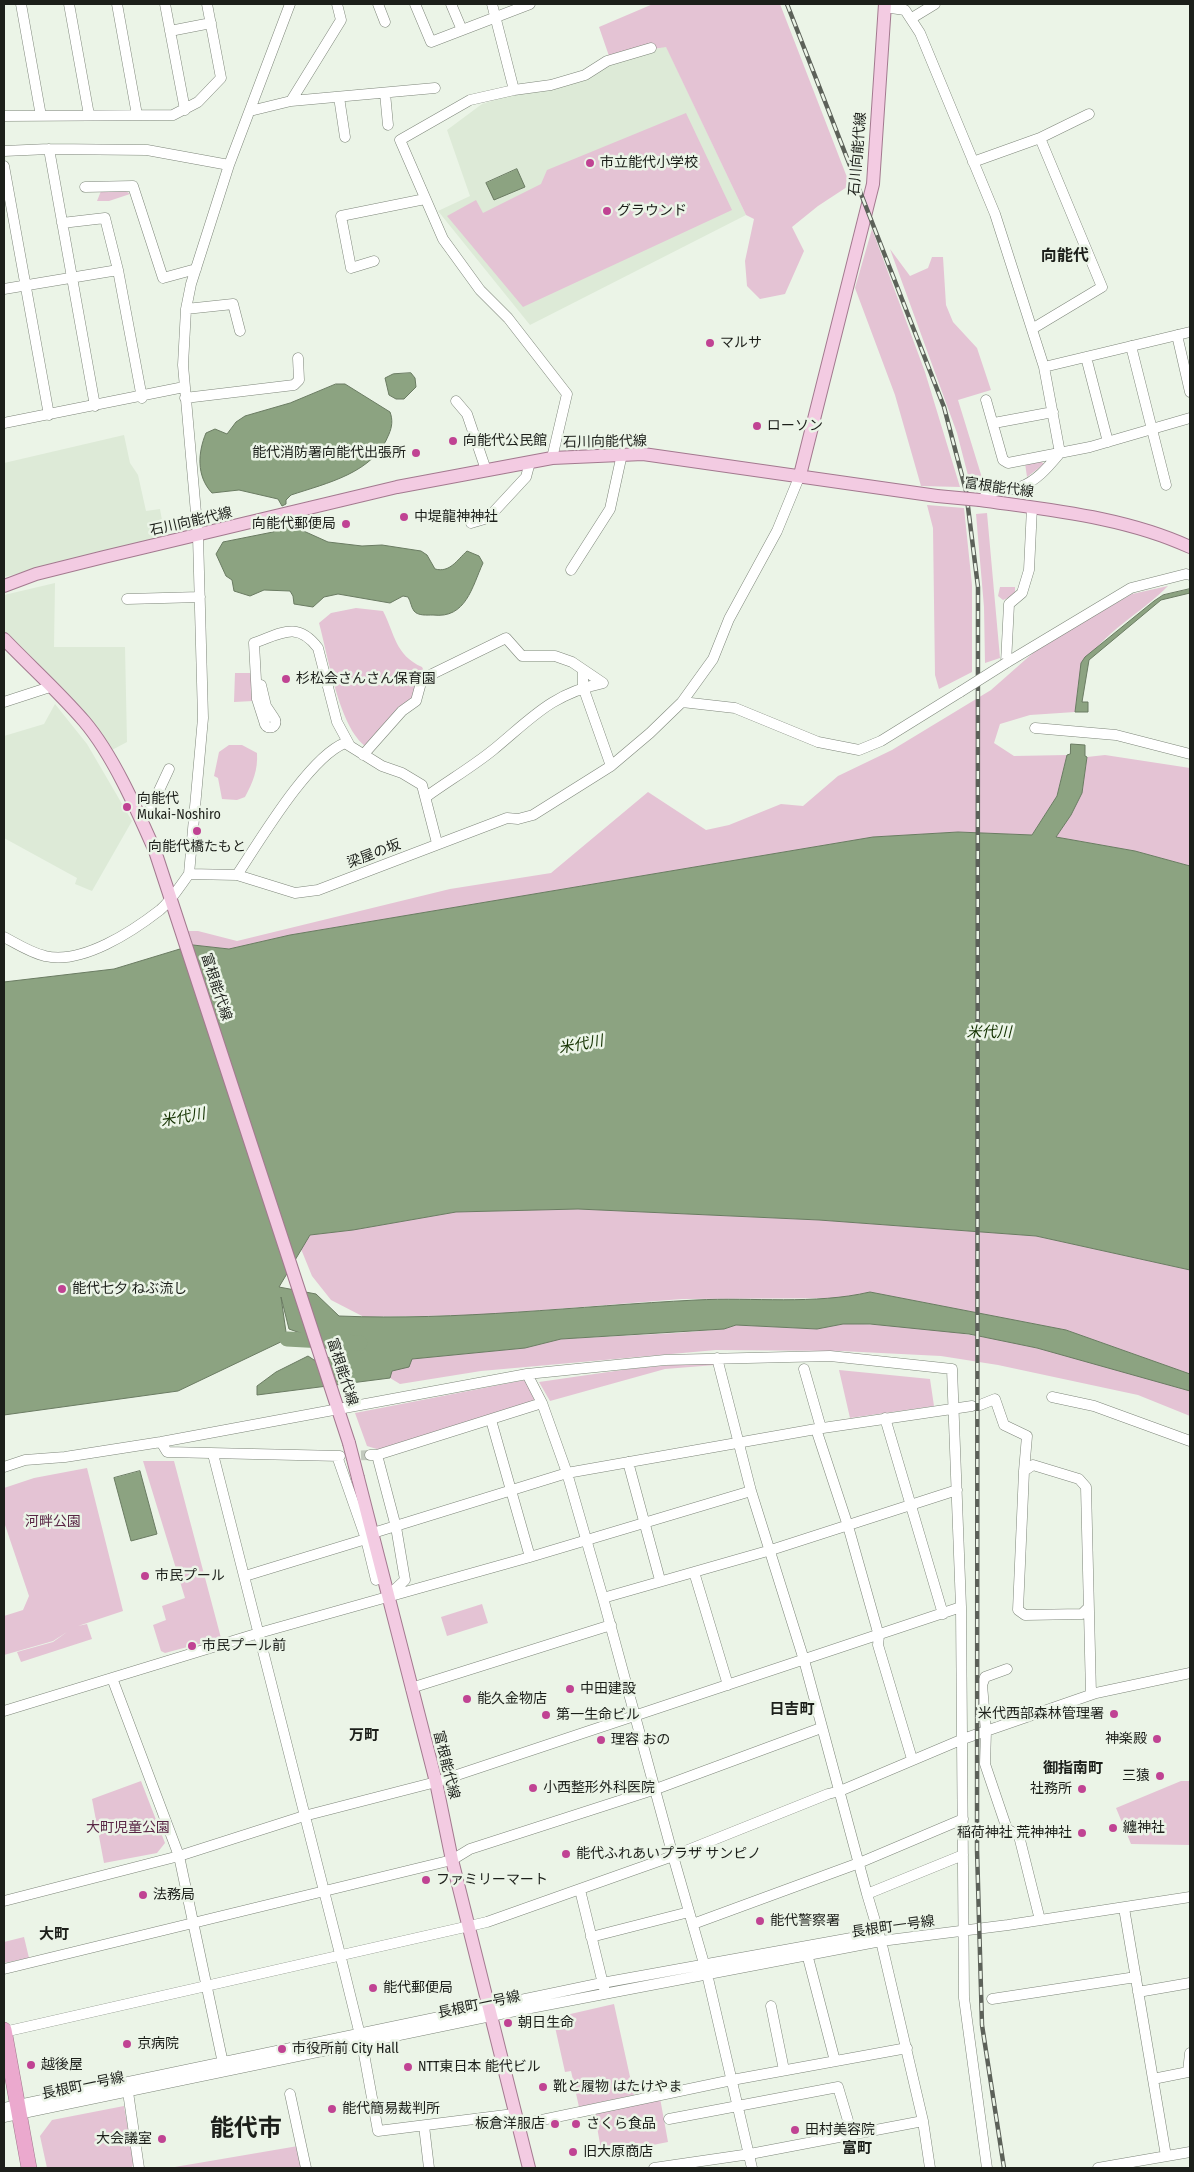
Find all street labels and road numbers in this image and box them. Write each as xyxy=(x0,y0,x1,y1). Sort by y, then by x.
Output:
street label: 石川向能代線 xyxy=(846,111,870,197)
street label: 石川向能代線 xyxy=(563,433,647,451)
street label: 富根能代線 xyxy=(963,475,1035,501)
street label: 石川向能代線 xyxy=(148,504,234,540)
street label: 梁屋の坂 xyxy=(345,836,403,872)
street label: 富根能代線 xyxy=(197,951,235,1023)
street label: 富根能代線 xyxy=(323,1336,361,1408)
street label: 富根能代線 xyxy=(429,1729,463,1801)
street label: 長根町一号線 xyxy=(850,1913,936,1941)
street label: 長根町一号線 xyxy=(436,1988,522,2022)
street label: 長根町一号線 xyxy=(40,2069,126,2103)

